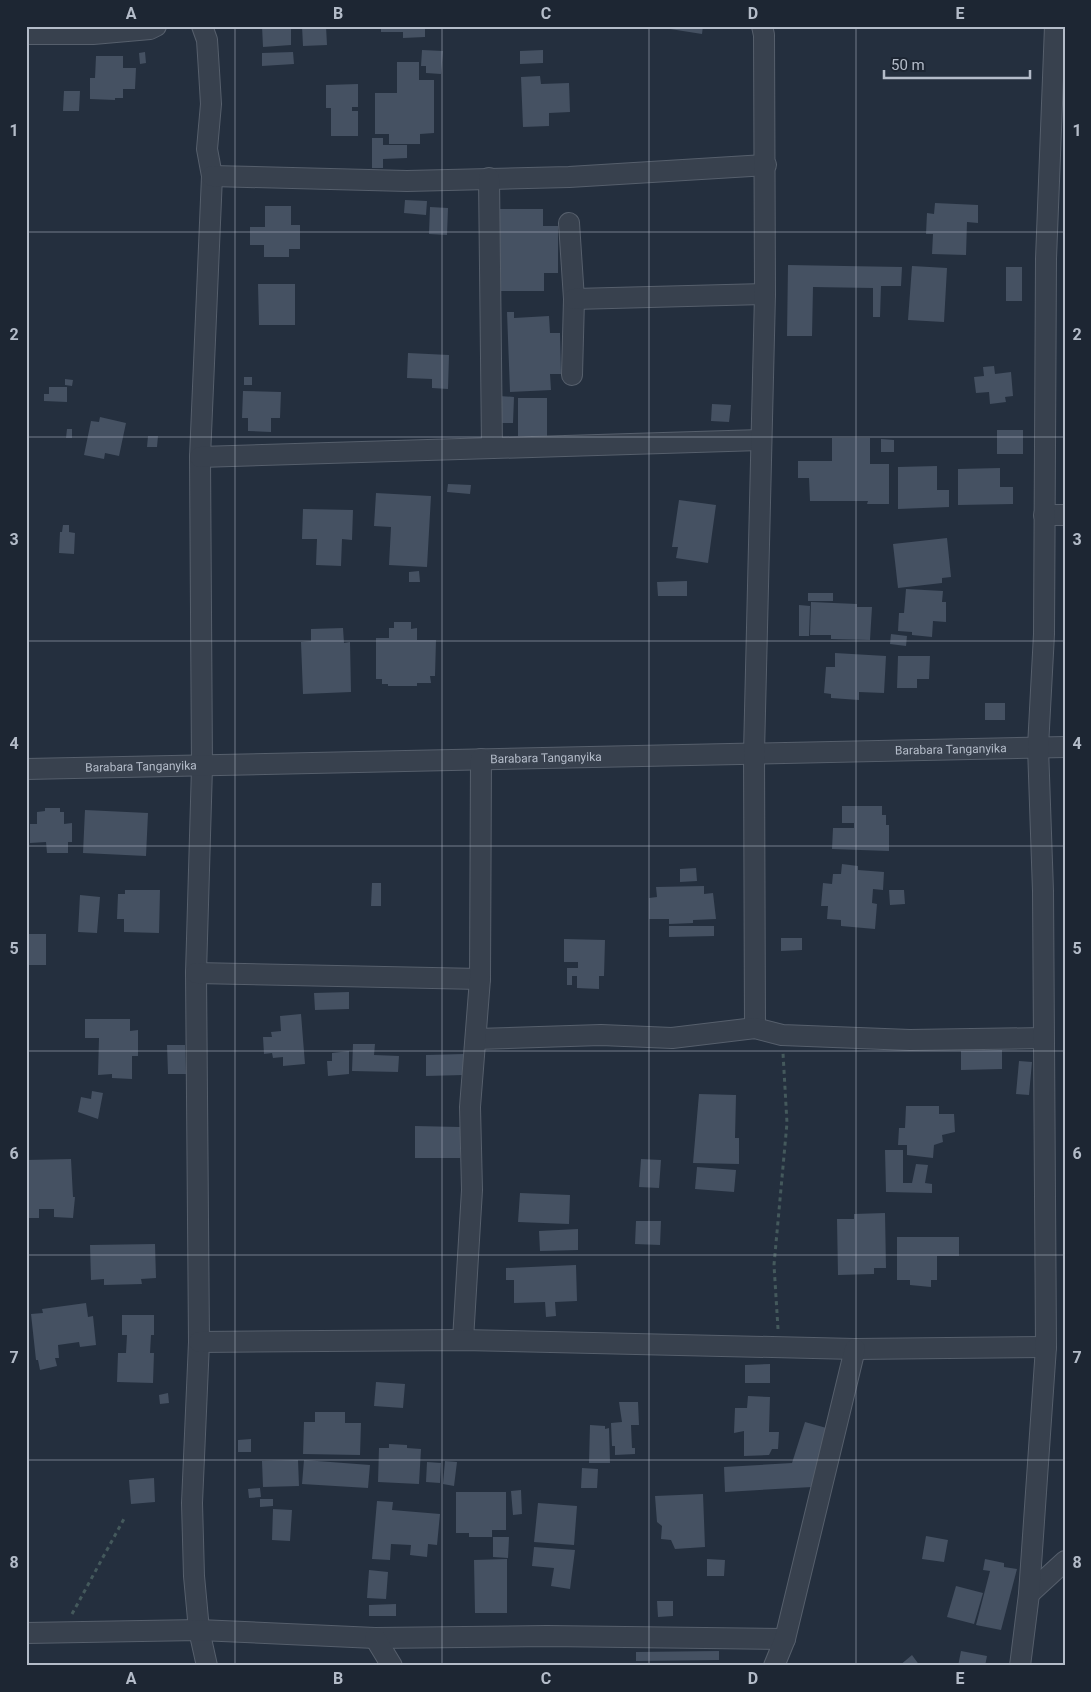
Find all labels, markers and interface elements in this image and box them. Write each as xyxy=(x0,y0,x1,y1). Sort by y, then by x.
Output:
text: A xyxy=(126,4,137,23)
text: B xyxy=(333,4,343,23)
text: C xyxy=(541,4,551,23)
text: D xyxy=(748,4,758,23)
text: E xyxy=(956,4,965,23)
scale bar xyxy=(884,48,1030,80)
text: 50 m xyxy=(891,56,925,74)
text: 1 xyxy=(9,121,19,140)
text: 1 xyxy=(1072,121,1082,140)
text: 2 xyxy=(9,325,19,344)
text: 2 xyxy=(1072,325,1082,344)
text: 3 xyxy=(9,530,19,549)
text: 3 xyxy=(1072,530,1082,549)
text: 4 xyxy=(9,734,19,753)
text: 4 xyxy=(1072,734,1082,753)
street label: Barabara Tanganyika xyxy=(895,741,1007,758)
street label: Barabara Tanganyika xyxy=(490,750,602,766)
street label: Barabara Tanganyika xyxy=(85,758,197,775)
text: 5 xyxy=(9,939,19,958)
text: 5 xyxy=(1072,939,1082,958)
text: 6 xyxy=(9,1144,19,1163)
text: 6 xyxy=(1072,1144,1082,1163)
text: 7 xyxy=(9,1348,19,1367)
text: 7 xyxy=(1072,1348,1082,1367)
text: 8 xyxy=(9,1553,19,1572)
text: 8 xyxy=(1072,1553,1082,1572)
text: A xyxy=(126,1669,137,1688)
text: B xyxy=(333,1669,343,1688)
text: C xyxy=(541,1669,551,1688)
text: D xyxy=(748,1669,758,1688)
text: E xyxy=(956,1669,965,1688)

